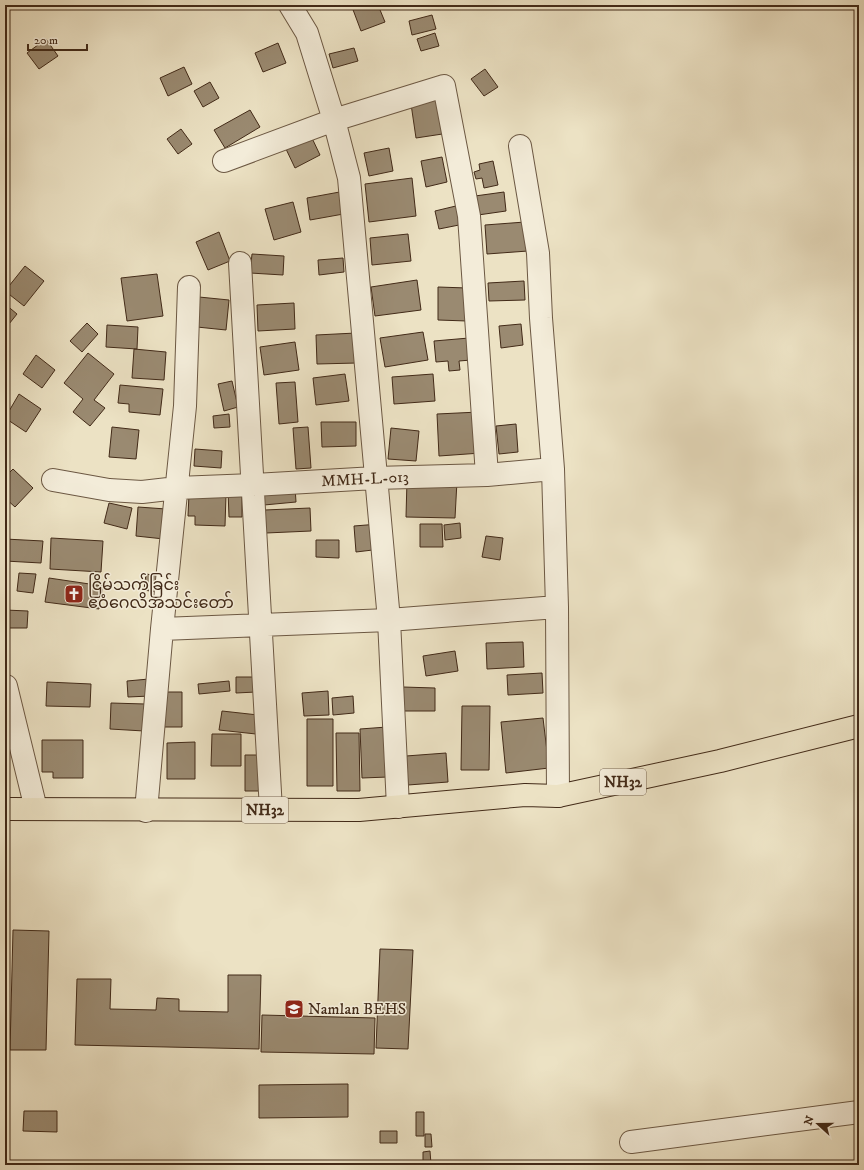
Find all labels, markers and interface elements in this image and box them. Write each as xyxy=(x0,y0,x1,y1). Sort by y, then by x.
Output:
scale bar xyxy=(28,26,87,52)
text: 20 m xyxy=(34,33,58,48)
street label: MMH-L-013 xyxy=(321,467,409,491)
place label: ငြိမ်သက်ခြင်း ဧဝံဂေလိအသင်းတော် xyxy=(88,573,234,613)
church icon: ငြိမ်သက်ခြင်း ဧဝံဂေလိအသင်းတော် xyxy=(63,583,85,605)
road number: NH32 xyxy=(600,769,646,795)
road number: NH32 xyxy=(242,797,288,823)
school or university icon: Namlan BEHS xyxy=(283,998,305,1020)
place label: Namlan BEHS xyxy=(308,999,406,1019)
north arrow xyxy=(798,1104,838,1144)
text: N xyxy=(801,1114,818,1127)

